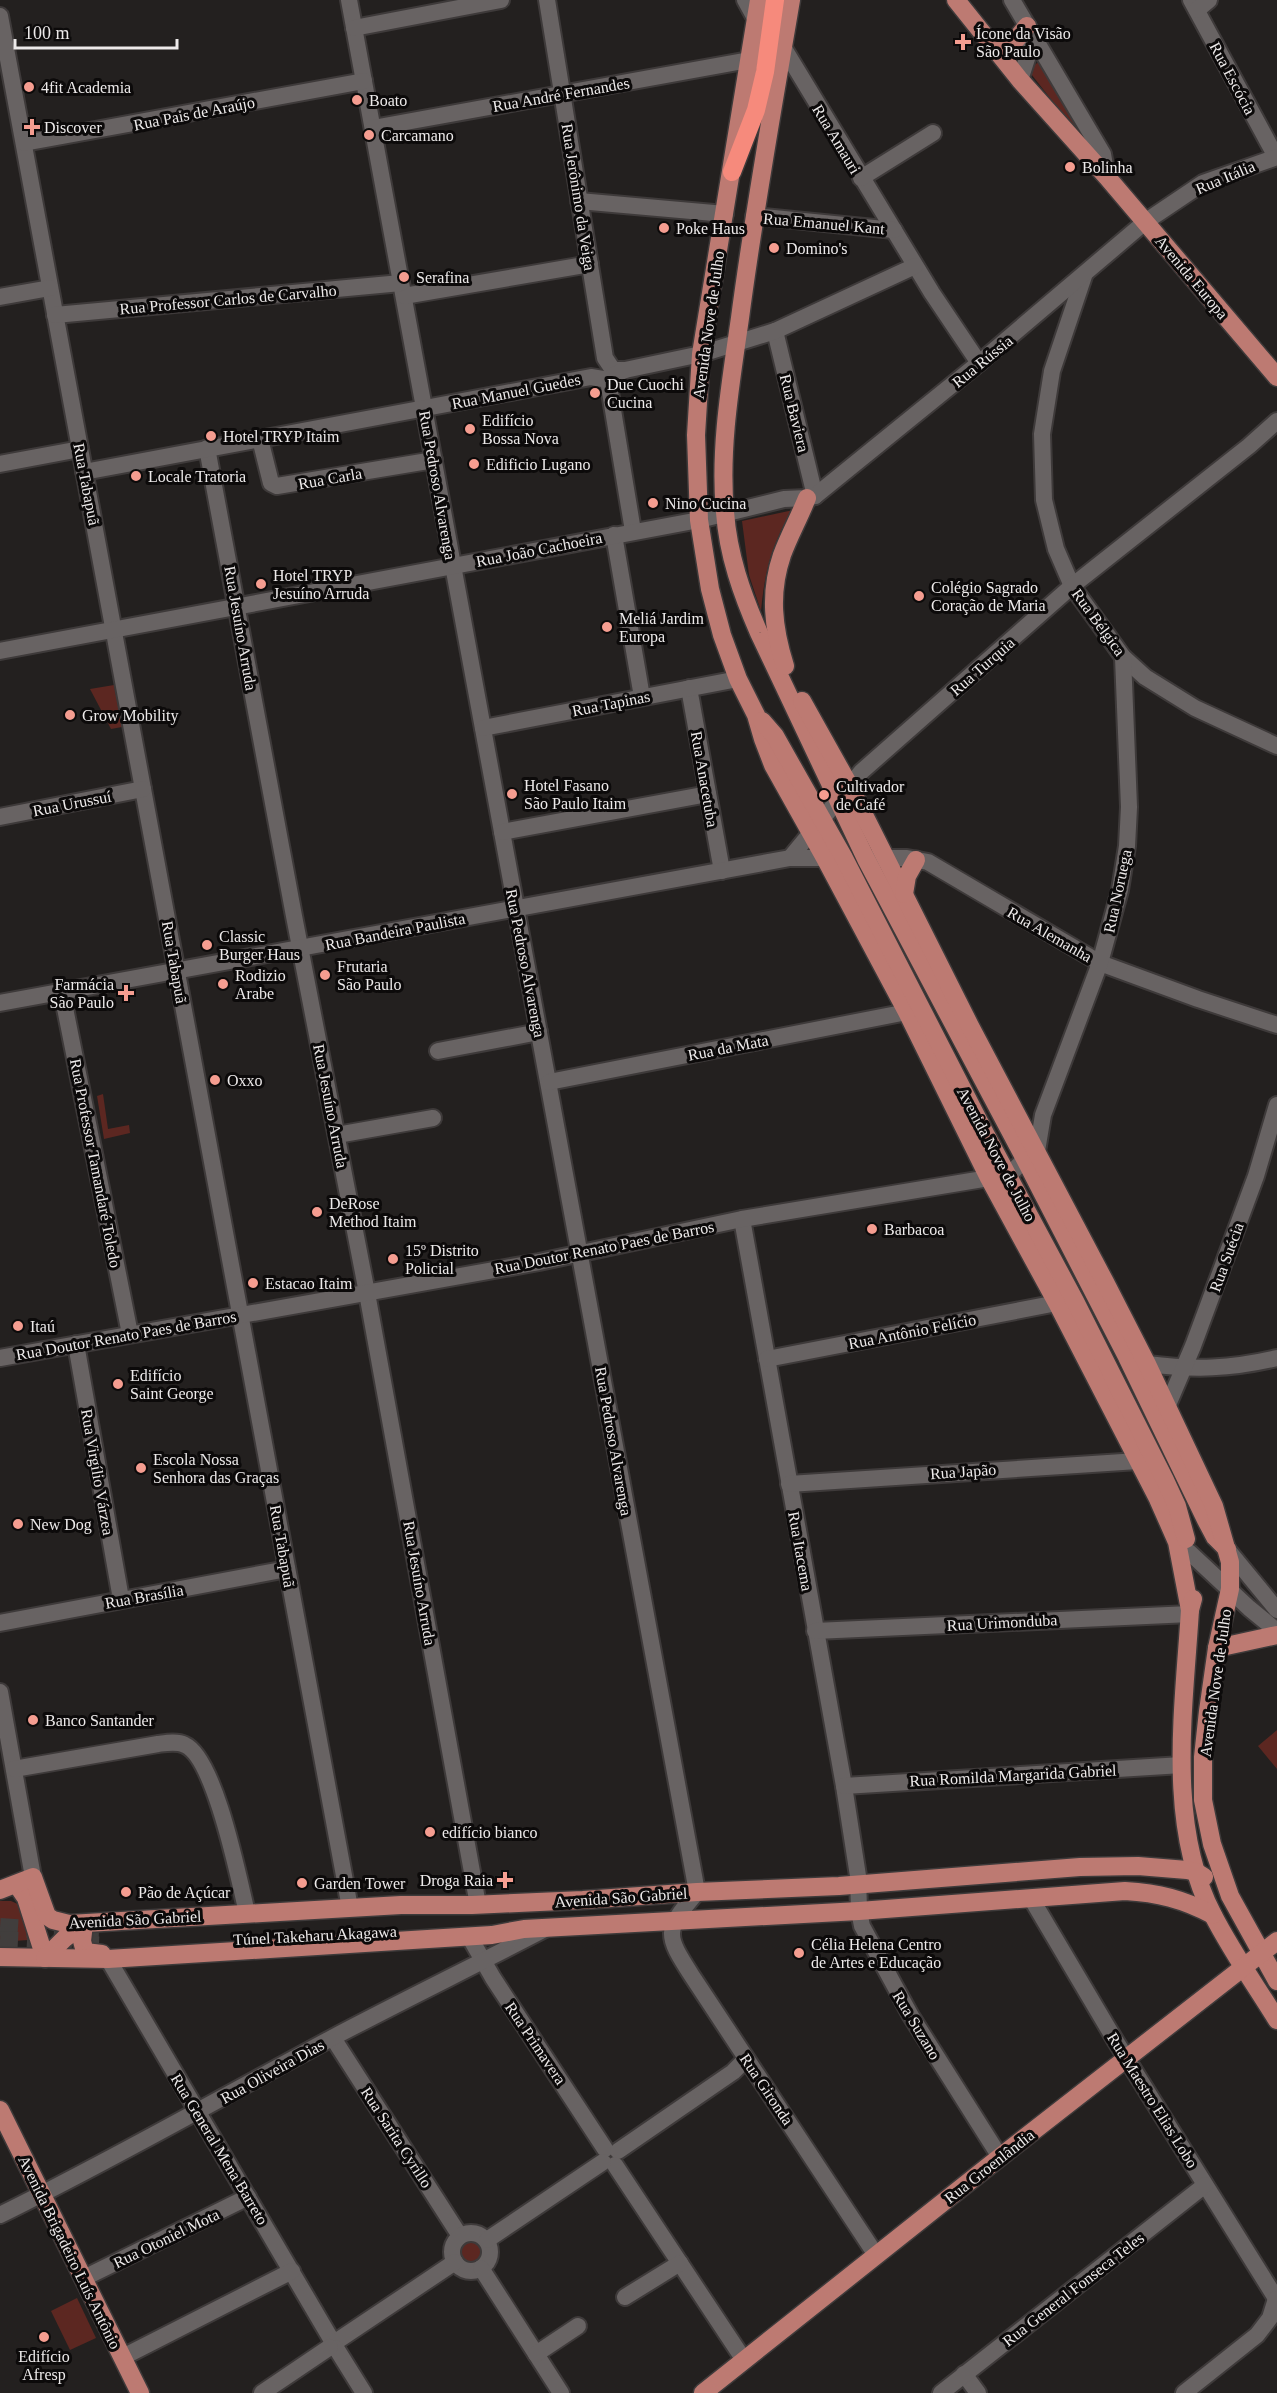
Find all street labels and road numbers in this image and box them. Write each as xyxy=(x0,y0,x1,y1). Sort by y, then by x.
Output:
street label: Rua Escócia xyxy=(1206,39,1259,117)
street label: Rua André Fernandes xyxy=(491,74,631,115)
street label: Rua Pais de Araújo xyxy=(132,93,256,135)
street label: Rua Amauri xyxy=(809,102,864,177)
street label: Rua Jerônimo da Veiga xyxy=(558,122,599,272)
street label: Rua Itália xyxy=(1193,157,1257,198)
street label: Rua Emanuel Kant xyxy=(763,210,886,237)
street label: Avenida Europa xyxy=(1151,232,1231,323)
street label: Avenida Nove de Julho xyxy=(690,250,727,400)
street label: Rua Professor Carlos de Carvalho xyxy=(119,282,337,317)
street label: Rua Rússia xyxy=(949,332,1016,391)
street label: Rua Manuel Guedes xyxy=(450,371,582,412)
street label: Rua Baviera xyxy=(777,372,812,454)
street label: Rua Pedroso Alvarenga xyxy=(415,409,459,561)
street label: Rua Tabapuã xyxy=(69,442,103,527)
street label: Rua Carla xyxy=(297,465,363,492)
street label: Rua João Cachoeira xyxy=(475,529,604,570)
street label: Rua Jesuíno Arruda xyxy=(221,564,260,692)
street label: Rua Bélgica xyxy=(1068,585,1129,660)
street label: Rua Turquia xyxy=(947,634,1019,700)
street label: Rua Tapinas xyxy=(571,688,652,720)
street label: Rua Anacetuba xyxy=(688,730,721,828)
street label: Rua Urussuí xyxy=(31,787,113,819)
street label: Rua Noruega xyxy=(1100,848,1136,935)
street label: Rua Pedroso Alvarenga xyxy=(502,887,548,1039)
street label: Rua Alemanha xyxy=(1005,903,1095,965)
street label: Rua Bandeira Paulista xyxy=(324,910,467,953)
street label: Rua Tabapuã xyxy=(158,920,190,1005)
street label: Rua da Mata xyxy=(686,1031,770,1064)
street label: Rua Jesuíno Arruda xyxy=(310,1043,351,1170)
street label: Rua Professor Tamandaré Toledo xyxy=(67,1057,124,1269)
street label: Avenida Nove de Julho xyxy=(954,1084,1039,1224)
street label: Rua Doutor Renato Paes de Barros xyxy=(493,1218,715,1277)
street label: Rua Suécia xyxy=(1206,1220,1247,1294)
street label: Rua Doutor Renato Paes de Barros xyxy=(15,1308,238,1363)
street label: Rua Antônio Felício xyxy=(847,1311,977,1352)
street label: Rua Pedroso Alvarenga xyxy=(591,1365,635,1517)
street label: Rua Virgílio Várzea xyxy=(77,1408,117,1537)
street label: Rua Japão xyxy=(929,1461,997,1483)
street label: Rua Tabapuã xyxy=(266,1504,298,1589)
street label: Rua Itacema xyxy=(785,1510,816,1592)
street label: Rua Jesuíno Arruda xyxy=(400,1519,439,1647)
street label: Rua Brasília xyxy=(103,1581,185,1612)
street label: Avenida Nove de Julho xyxy=(1197,1608,1234,1758)
street label: Rua Urimonduba xyxy=(946,1611,1058,1634)
street label: Rua Romilda Margarida Gabriel xyxy=(909,1762,1118,1790)
street label: Avenida São Gabriel xyxy=(554,1884,689,1911)
street label: Avenida São Gabriel xyxy=(68,1908,202,1931)
street label: Túnel Takeharu Akagawa xyxy=(233,1923,397,1949)
street label: Rua Suzano xyxy=(889,1988,944,2063)
street label: Rua Primavera xyxy=(502,1999,569,2088)
street label: Rua Maestro Elias Lobo xyxy=(1104,2030,1201,2171)
street label: Rua Oliveira Dias xyxy=(218,2036,327,2107)
street label: Rua Gironda xyxy=(737,2050,797,2128)
street label: Rua General Mena Barreto xyxy=(168,2071,271,2228)
street label: Rua Sarita Cyrillo xyxy=(357,2084,435,2191)
street label: Rua Groenlândia xyxy=(941,2126,1037,2207)
street label: Avenida Brigadeiro Luís Antônio xyxy=(14,2153,124,2352)
street label: Rua Otoniel Mota xyxy=(111,2205,222,2271)
street label: Rua General Fonseca Teles xyxy=(999,2229,1147,2350)

